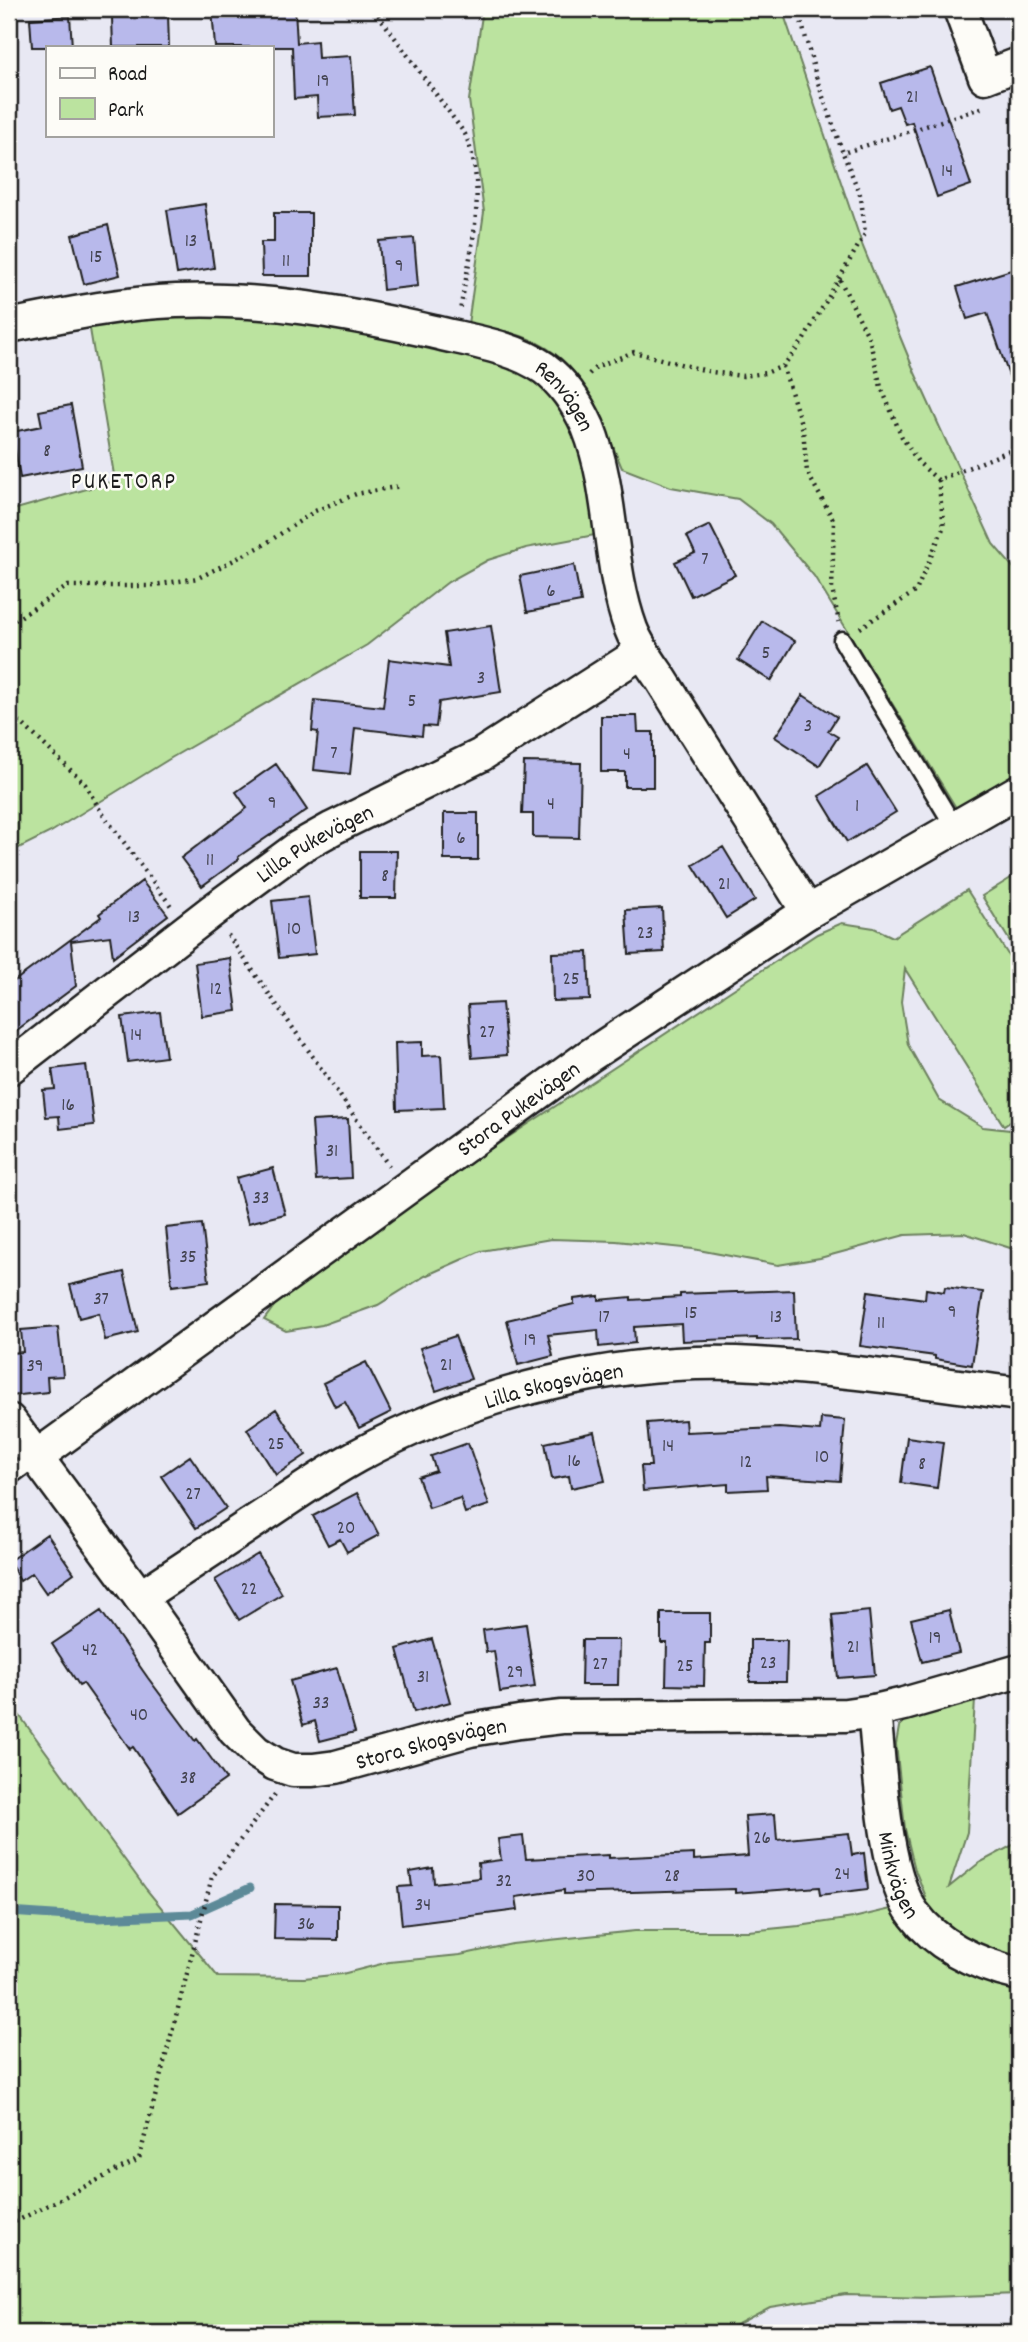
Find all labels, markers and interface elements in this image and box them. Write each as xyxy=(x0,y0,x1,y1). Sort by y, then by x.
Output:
legend xyxy=(46,46,273,136)
text: Road xyxy=(108,61,147,91)
house number: 19 xyxy=(317,69,329,96)
house number: 21 xyxy=(906,85,918,112)
text: Park xyxy=(108,97,144,127)
house number: 14 xyxy=(941,159,953,186)
house number: 13 xyxy=(185,229,197,256)
house number: 15 xyxy=(90,245,102,272)
house number: 11 xyxy=(282,249,290,276)
house number: 9 xyxy=(395,254,403,281)
street label: Renvägen xyxy=(527,353,601,438)
house number: 8 xyxy=(43,439,51,466)
district label: PUKETORP xyxy=(71,466,177,500)
house number: 7 xyxy=(701,547,709,574)
house number: 6 xyxy=(546,579,556,606)
house number: 5 xyxy=(762,641,770,668)
house number: 3 xyxy=(477,666,485,693)
house number: 5 xyxy=(408,689,416,716)
house number: 3 xyxy=(804,714,812,741)
house number: 7 xyxy=(330,741,338,768)
house number: 4 xyxy=(623,742,631,769)
house number: 9 xyxy=(268,791,276,818)
house number: 4 xyxy=(547,792,555,819)
house number: 1 xyxy=(855,794,859,821)
street label: Lilla Pukevägen xyxy=(250,797,380,893)
house number: 6 xyxy=(456,826,466,853)
house number: 11 xyxy=(206,848,214,875)
house number: 8 xyxy=(381,864,389,891)
house number: 21 xyxy=(718,872,730,899)
house number: 13 xyxy=(128,905,140,932)
house number: 10 xyxy=(287,917,301,944)
house number: 23 xyxy=(637,921,653,948)
house number: 25 xyxy=(562,967,580,994)
house number: 12 xyxy=(210,977,222,1004)
house number: 27 xyxy=(479,1020,495,1047)
house number: 14 xyxy=(130,1023,142,1050)
street label: Stora Pukevägen xyxy=(451,1055,588,1167)
house number: 16 xyxy=(61,1093,75,1120)
house number: 31 xyxy=(326,1139,338,1166)
house number: 33 xyxy=(253,1186,269,1213)
house number: 35 xyxy=(179,1245,197,1272)
house number: 37 xyxy=(93,1287,109,1314)
house number: 9 xyxy=(948,1300,956,1327)
house number: 15 xyxy=(685,1301,697,1328)
house number: 17 xyxy=(598,1305,610,1332)
house number: 13 xyxy=(770,1305,782,1332)
house number: 11 xyxy=(877,1311,885,1338)
house number: 19 xyxy=(524,1328,536,1355)
house number: 21 xyxy=(440,1353,452,1380)
house number: 39 xyxy=(26,1354,44,1381)
street label: Lilla Skogsvägen xyxy=(481,1356,626,1420)
house number: 25 xyxy=(267,1432,285,1459)
house number: 14 xyxy=(662,1434,674,1461)
house number: 10 xyxy=(815,1445,829,1472)
house number: 16 xyxy=(567,1449,581,1476)
house number: 12 xyxy=(740,1450,752,1477)
house number: 8 xyxy=(918,1452,926,1479)
house number: 27 xyxy=(185,1482,201,1509)
house number: 20 xyxy=(337,1516,355,1543)
house number: 22 xyxy=(241,1577,257,1604)
house number: 19 xyxy=(929,1626,941,1653)
house number: 21 xyxy=(847,1635,859,1662)
house number: 42 xyxy=(82,1638,98,1665)
house number: 23 xyxy=(760,1651,776,1678)
house number: 27 xyxy=(592,1652,608,1679)
house number: 25 xyxy=(676,1654,694,1681)
house number: 29 xyxy=(506,1660,524,1687)
house number: 31 xyxy=(417,1665,429,1692)
house number: 33 xyxy=(313,1691,329,1718)
house number: 40 xyxy=(130,1703,148,1730)
street label: Stora Skogsvägen xyxy=(352,1711,509,1781)
house number: 38 xyxy=(180,1766,196,1793)
house number: 26 xyxy=(753,1826,771,1853)
street label: Minkvägen xyxy=(867,1829,926,1927)
house number: 24 xyxy=(834,1862,850,1889)
house number: 30 xyxy=(577,1864,595,1891)
house number: 28 xyxy=(664,1864,680,1891)
house number: 32 xyxy=(496,1869,512,1896)
house number: 34 xyxy=(415,1893,431,1920)
house number: 36 xyxy=(297,1912,315,1939)

